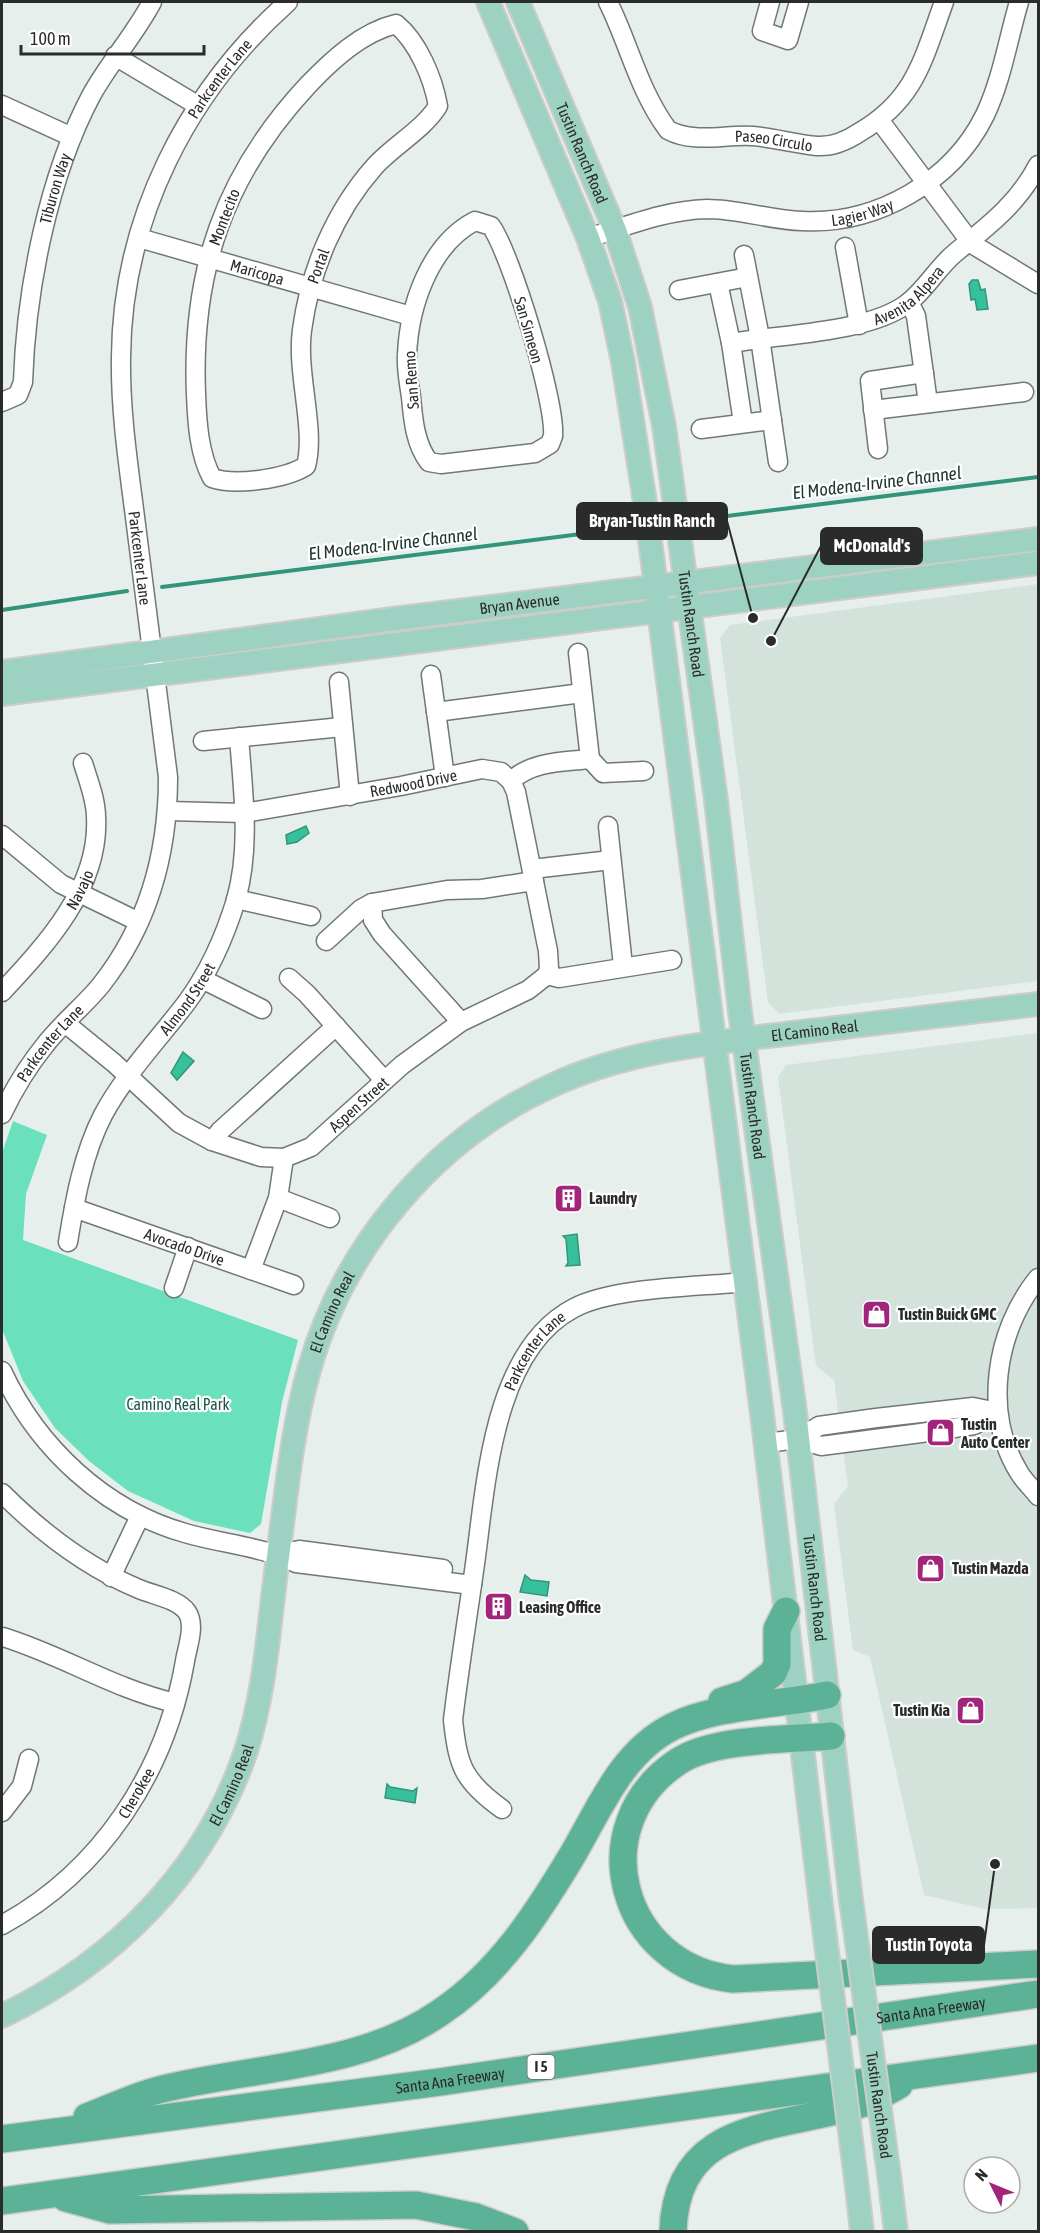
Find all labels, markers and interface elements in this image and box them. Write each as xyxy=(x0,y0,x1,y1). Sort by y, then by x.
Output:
scale bar xyxy=(21,18,204,56)
text: 100 m xyxy=(30,28,71,49)
street label: Parkcenter Lane xyxy=(184,35,255,122)
street label: Tustin Ranch Road xyxy=(553,100,612,206)
street label: Paseo Circulo xyxy=(735,127,814,154)
street label: Tiburon Way xyxy=(36,150,75,226)
street label: Montecito xyxy=(205,186,243,248)
street label: Lagier Way xyxy=(830,195,897,229)
street label: Portal xyxy=(303,245,333,286)
street label: Maricopa xyxy=(228,256,286,288)
street label: Avenita Alpera xyxy=(871,262,947,328)
street label: San Simeon xyxy=(511,295,547,365)
street label: San Remo xyxy=(400,350,422,410)
water label: El Modena-Irvine Channel xyxy=(791,462,963,503)
callout: Bryan-Tustin Ranch xyxy=(577,503,727,539)
street label: Parkcenter Lane xyxy=(125,510,155,606)
text: Bryan-Tustin Ranch xyxy=(589,510,715,531)
water label: El Modena-Irvine Channel xyxy=(307,523,479,564)
callout: McDonald's xyxy=(821,528,922,564)
text: McDonald's xyxy=(834,535,911,556)
street label: Tustin Ranch Road xyxy=(675,569,708,678)
street label: Bryan Avenue xyxy=(478,589,561,617)
street label: Redwood Drive xyxy=(369,766,458,800)
street label: Navajo xyxy=(62,867,97,913)
street label: Almond Street xyxy=(156,959,218,1038)
street label: Parkcenter Lane xyxy=(13,1001,87,1085)
street label: El Camino Real xyxy=(770,1016,860,1045)
street label: Tustin Ranch Road xyxy=(737,1052,769,1161)
street label: Aspen Street xyxy=(325,1073,392,1135)
building icon: Laundry xyxy=(552,1182,584,1214)
place label: Laundry xyxy=(589,1189,637,1207)
street label: Avocado Drive xyxy=(142,1224,227,1269)
street label: El Camino Real xyxy=(306,1267,358,1355)
shop icon: Tustin Buick GMC xyxy=(861,1298,893,1330)
place label: Tustin Buick GMC xyxy=(898,1305,997,1323)
street label: Parkcenter Lane xyxy=(500,1307,568,1393)
park label: Camino Real Park xyxy=(126,1395,230,1413)
place label: Tustin Auto Center xyxy=(960,1415,1030,1451)
shop icon: Tustin Auto Center xyxy=(924,1417,956,1449)
street label: Tustin Ranch Road xyxy=(800,1534,830,1642)
shop icon: Tustin Mazda xyxy=(915,1552,947,1584)
place label: Tustin Mazda xyxy=(952,1559,1029,1577)
building icon: Leasing Office xyxy=(482,1591,514,1623)
place label: Leasing Office xyxy=(519,1598,601,1616)
shop icon: Tustin Kia xyxy=(955,1694,987,1726)
place label: Tustin Kia xyxy=(893,1701,950,1719)
street label: El Camino Real xyxy=(205,1741,257,1829)
street label: Cherokee xyxy=(114,1764,158,1822)
callout: Tustin Toyota xyxy=(873,1927,984,1963)
text: Tustin Toyota xyxy=(886,1934,972,1955)
street label: Santa Ana Freeway xyxy=(875,1993,987,2027)
street label: Tustin Ranch Road xyxy=(863,2051,896,2160)
road number: I 5 xyxy=(528,2055,554,2079)
street label: Santa Ana Freeway xyxy=(394,2064,507,2097)
north arrow xyxy=(962,2155,1022,2215)
text: N xyxy=(971,2165,991,2184)

